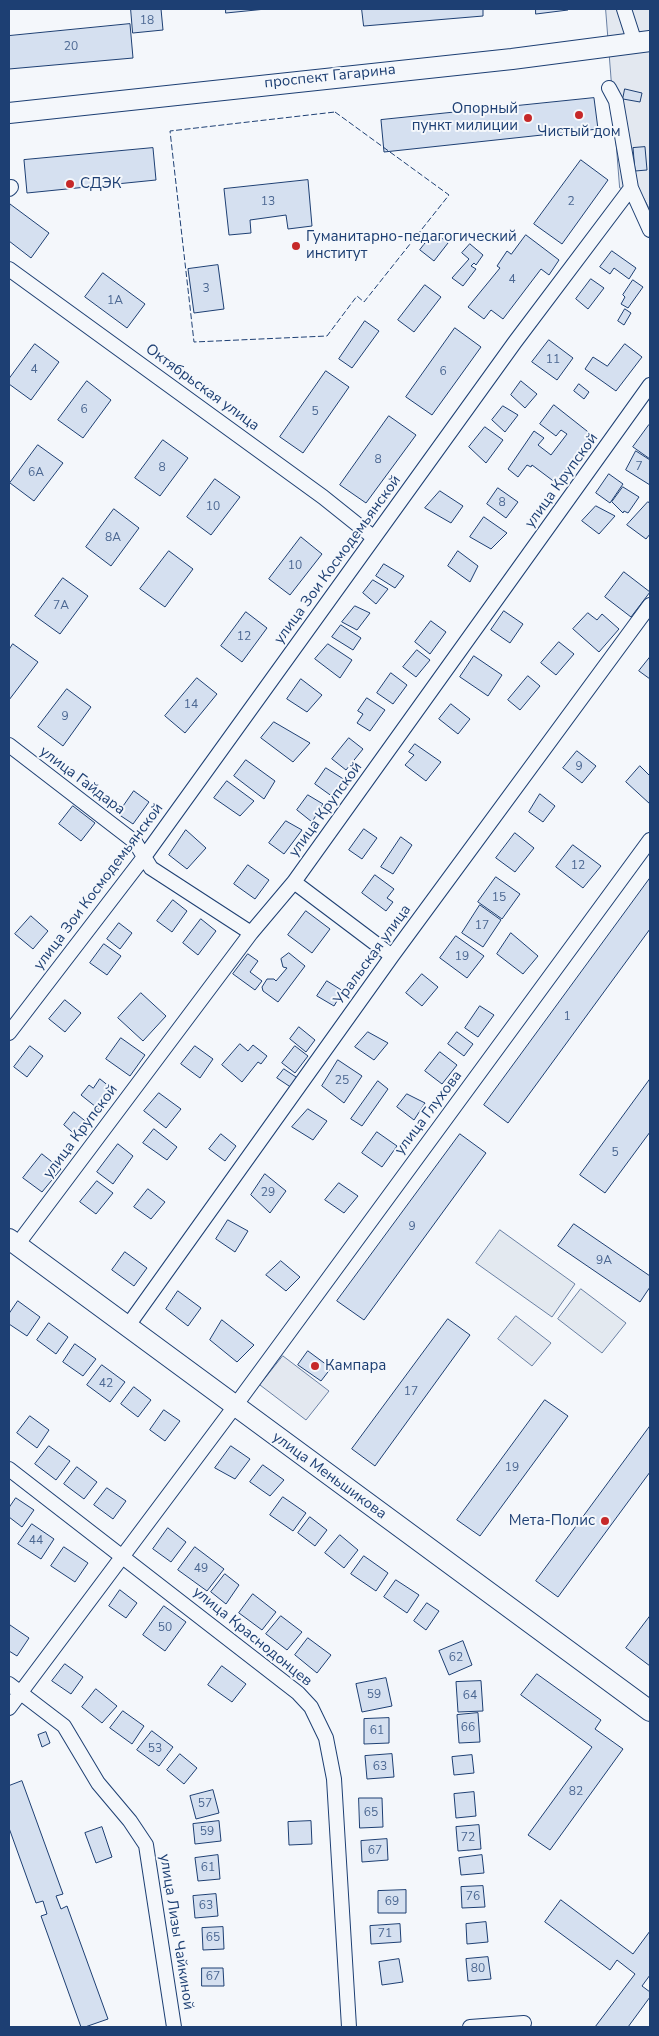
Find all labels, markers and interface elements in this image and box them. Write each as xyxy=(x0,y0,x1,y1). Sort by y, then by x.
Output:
house number: 18 xyxy=(140,14,154,28)
house number: 20 xyxy=(64,40,78,54)
street label: проспект Гагарина xyxy=(263,61,397,93)
place label: Опорный пункт милиции xyxy=(412,100,518,135)
marker: Чистый дом xyxy=(573,109,585,121)
marker: Опорный пункт милиции xyxy=(522,112,534,124)
place label: Чистый дом xyxy=(537,123,621,141)
place label: СДЭК xyxy=(80,175,121,193)
marker: СДЭК xyxy=(64,178,76,190)
house number: 13 xyxy=(261,195,275,209)
house number: 2 xyxy=(567,195,575,209)
place label: Гуманитарно-педагогический институт xyxy=(306,228,517,263)
marker: Гуманитарно-педагогический институт xyxy=(290,240,302,252)
house number: 4 xyxy=(508,273,516,287)
house number: 3 xyxy=(202,282,210,296)
house number: 1А xyxy=(107,294,123,308)
street label: Октябрьская улица xyxy=(142,341,262,435)
house number: 11 xyxy=(546,353,560,367)
house number: 4 xyxy=(30,363,38,377)
house number: 6 xyxy=(439,365,447,379)
house number: 6 xyxy=(80,403,88,417)
house number: 5 xyxy=(311,405,319,419)
street label: улица Крупской xyxy=(522,430,602,532)
house number: 8 xyxy=(374,453,382,467)
house number: 7 xyxy=(635,460,643,474)
house number: 8 xyxy=(158,461,166,475)
house number: 6А xyxy=(28,466,44,480)
street label: улица Зои Космодемьянской xyxy=(271,472,405,648)
house number: 8 xyxy=(498,496,506,510)
house number: 10 xyxy=(206,500,220,514)
house number: 8А xyxy=(105,531,121,545)
house number: 10 xyxy=(288,559,302,573)
house number: 7А xyxy=(53,599,69,613)
house number: 12 xyxy=(237,630,251,644)
house number: 14 xyxy=(184,698,198,712)
house number: 9 xyxy=(61,710,69,724)
street label: улица Гайдара xyxy=(36,743,128,819)
street label: улица Крупской xyxy=(286,759,366,861)
house number: 9 xyxy=(575,760,583,774)
street label: улица Зои Космодемьянской xyxy=(30,800,168,974)
house number: 12 xyxy=(571,859,585,873)
house number: 15 xyxy=(492,891,506,905)
street label: Уральская улица xyxy=(331,901,415,1009)
house number: 17 xyxy=(475,919,489,933)
house number: 19 xyxy=(455,950,469,964)
house number: 1 xyxy=(563,1010,571,1024)
street label: улица Глухова xyxy=(392,1067,466,1159)
house number: 25 xyxy=(335,1074,349,1088)
street label: улица Крупской xyxy=(40,1081,122,1183)
house number: 5 xyxy=(611,1146,619,1160)
house number: 29 xyxy=(261,1186,275,1200)
house number: 9 xyxy=(408,1220,416,1234)
house number: 9А xyxy=(596,1254,612,1268)
place label: Кампара xyxy=(325,1357,386,1375)
marker: Кампара xyxy=(309,1360,321,1372)
house number: 42 xyxy=(99,1377,113,1391)
house number: 17 xyxy=(404,1385,418,1399)
street label: улица Меньшикова xyxy=(268,1428,390,1524)
house number: 19 xyxy=(505,1461,519,1475)
place label: Мета-Полис xyxy=(509,1512,595,1530)
marker: Мета-Полис xyxy=(599,1515,611,1527)
house number: 44 xyxy=(29,1534,43,1548)
house number: 49 xyxy=(194,1562,208,1576)
street label: улица Краснодонцев xyxy=(189,1583,315,1691)
house number: 50 xyxy=(158,1621,172,1635)
house number: 62 xyxy=(449,1651,463,1665)
house number: 59 xyxy=(367,1688,381,1702)
house number: 64 xyxy=(463,1689,477,1703)
house number: 66 xyxy=(461,1721,475,1735)
house number: 61 xyxy=(370,1724,384,1738)
house number: 53 xyxy=(148,1742,162,1756)
house number: 63 xyxy=(373,1760,387,1774)
house number: 82 xyxy=(569,1785,583,1799)
house number: 57 xyxy=(198,1797,212,1811)
house number: 65 xyxy=(364,1806,378,1820)
house number: 59 xyxy=(200,1825,214,1839)
house number: 72 xyxy=(461,1831,475,1845)
house number: 67 xyxy=(368,1844,382,1858)
street label: улица Лизы Чайкиной xyxy=(155,1853,197,2011)
house number: 61 xyxy=(201,1861,215,1875)
house number: 76 xyxy=(466,1890,480,1904)
house number: 69 xyxy=(385,1895,399,1909)
house number: 63 xyxy=(199,1899,213,1913)
house number: 71 xyxy=(378,1927,392,1941)
house number: 65 xyxy=(206,1931,220,1945)
house number: 80 xyxy=(471,1962,485,1976)
house number: 67 xyxy=(206,1970,220,1984)

